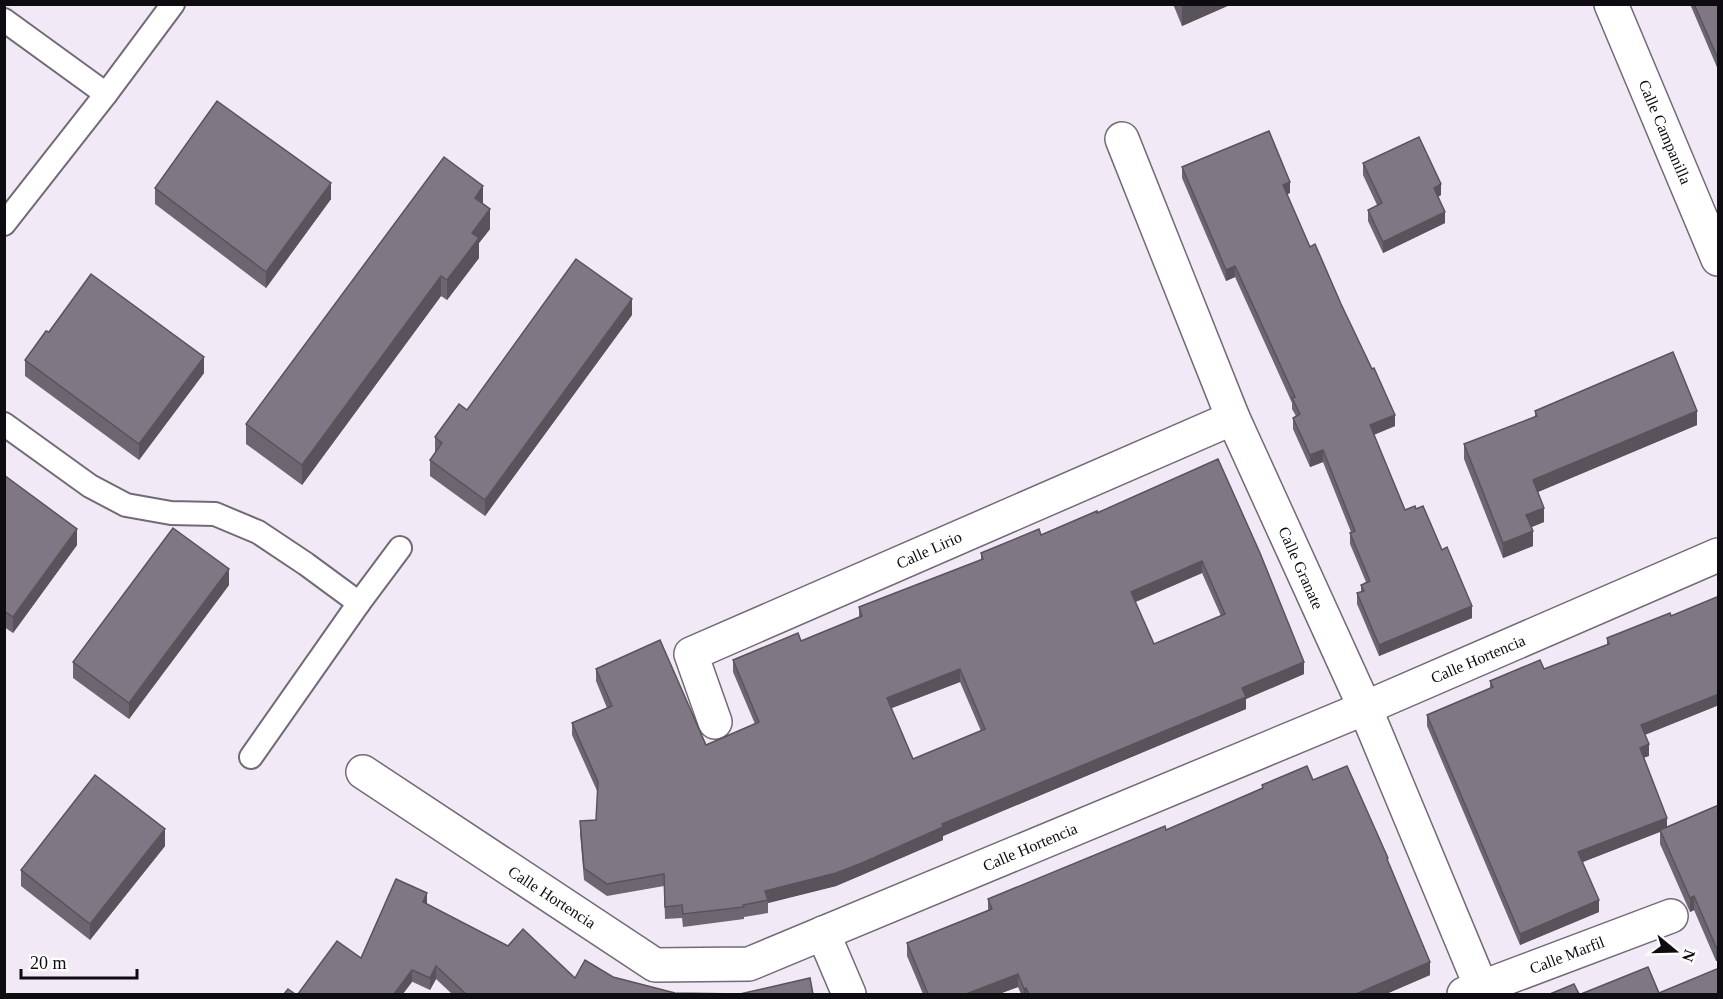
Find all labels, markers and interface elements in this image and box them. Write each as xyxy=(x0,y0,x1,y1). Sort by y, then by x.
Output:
street label: Calle Campanilla xyxy=(1634,77,1695,187)
street label: Calle Granate xyxy=(1275,524,1327,612)
street label: Calle Lirio xyxy=(894,528,964,572)
street label: Calle Hortencia xyxy=(1428,631,1528,687)
street label: Calle Hortencia xyxy=(980,819,1080,875)
street label: Calle Hortencia xyxy=(505,862,599,932)
north arrow xyxy=(1645,921,1705,981)
street label: Calle Marfil xyxy=(1527,933,1607,977)
scale bar xyxy=(21,942,136,980)
text: N xyxy=(1679,947,1699,964)
text: 20 m xyxy=(30,953,67,973)

